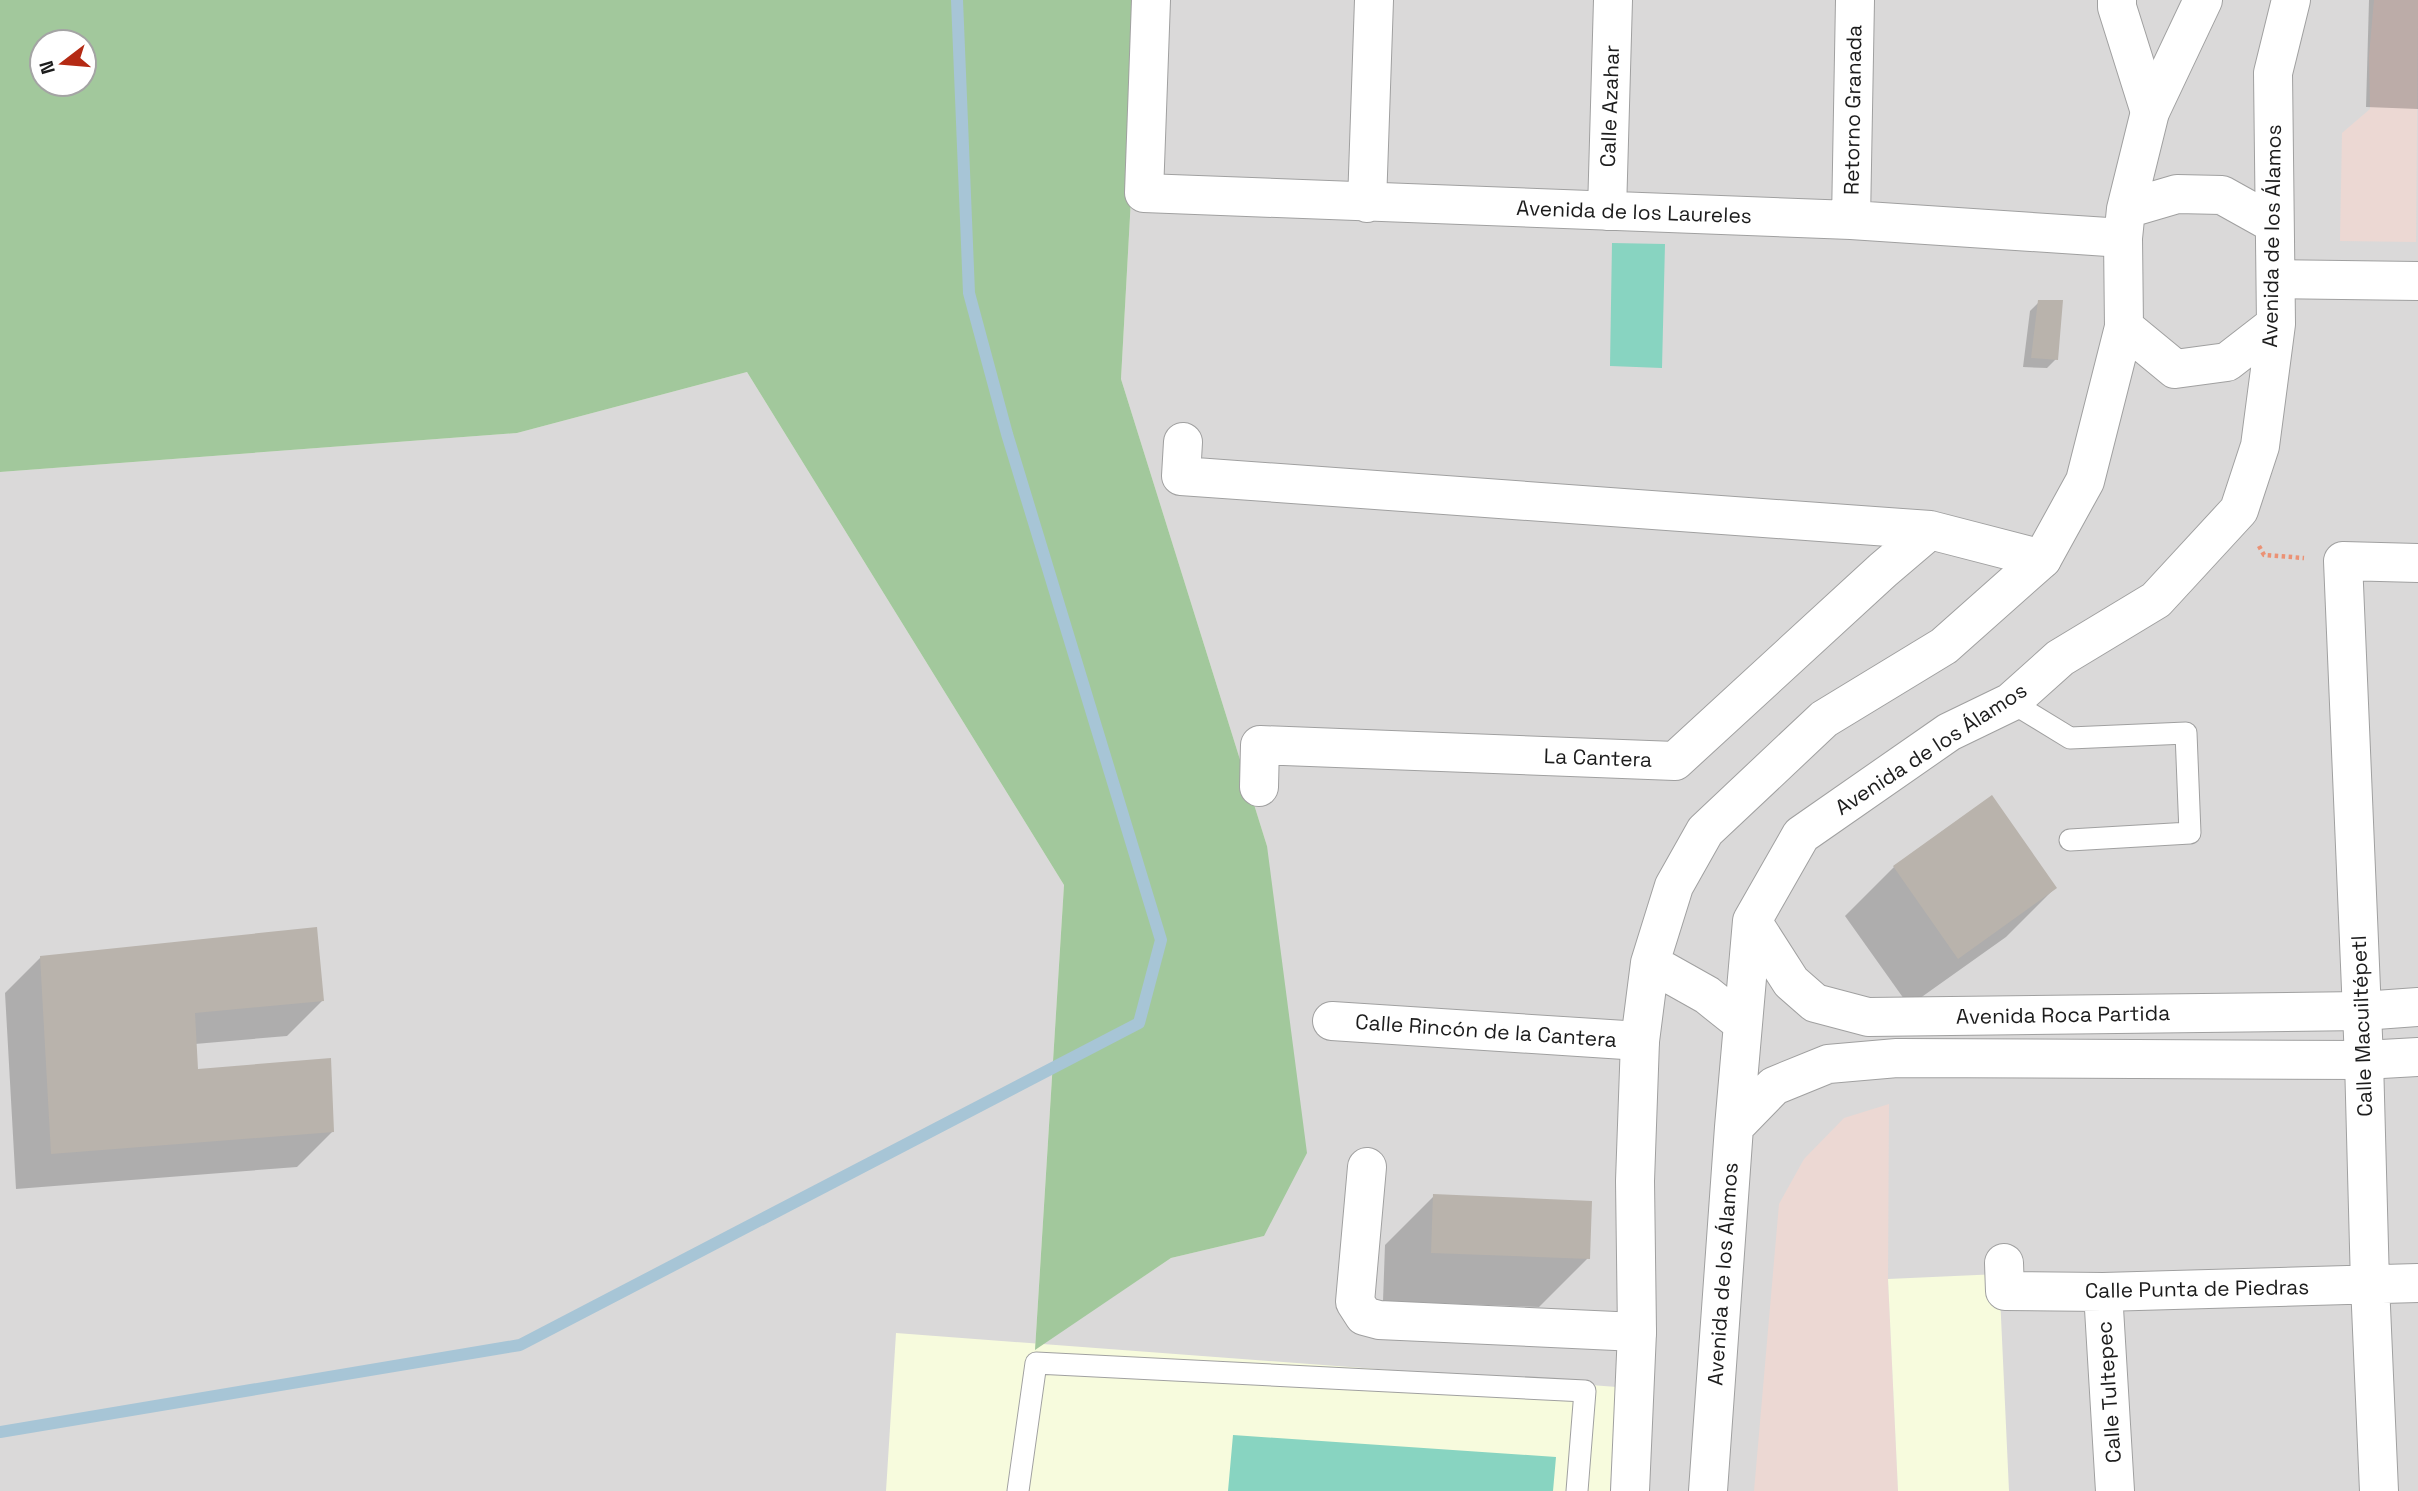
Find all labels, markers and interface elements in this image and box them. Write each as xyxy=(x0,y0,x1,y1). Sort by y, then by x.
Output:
street label: Retorno Granada xyxy=(1838,25,1867,195)
north arrow xyxy=(28,28,98,98)
street label: Calle Azahar xyxy=(1594,44,1625,168)
text: N xyxy=(33,58,61,77)
street label: Avenida de los Álamos xyxy=(2256,124,2287,348)
street label: Avenida de los Laureles xyxy=(1516,194,1752,229)
street label: Avenida de los Álamos xyxy=(1830,676,2032,821)
street label: La Cantera xyxy=(1543,742,1653,773)
street label: Calle Macuiltépetl xyxy=(2345,935,2378,1117)
street label: Avenida Roca Partida xyxy=(1956,999,2170,1030)
street label: Calle Rincón de la Cantera xyxy=(1354,1008,1618,1053)
street label: Avenida de los Álamos xyxy=(1701,1162,1744,1386)
street label: Calle Punta de Piedras xyxy=(2085,1273,2309,1304)
street label: Calle Tultepec xyxy=(2090,1320,2127,1464)

